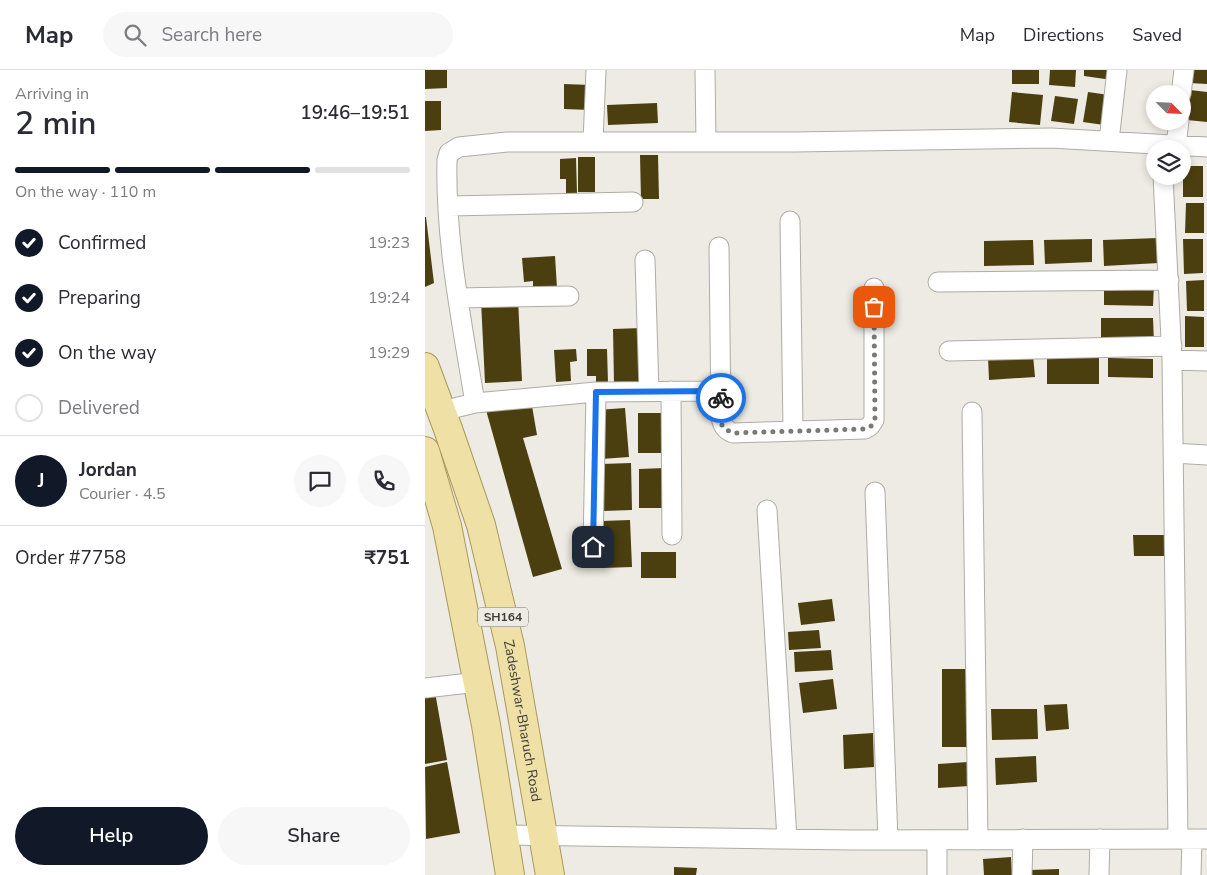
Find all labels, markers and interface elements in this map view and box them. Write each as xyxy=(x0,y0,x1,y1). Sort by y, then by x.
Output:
search box xyxy=(103,12,453,57)
text: Map xyxy=(25,19,73,51)
icon: search xyxy=(121,21,149,49)
text: Search here xyxy=(161,22,262,48)
text: Map xyxy=(960,23,995,47)
text: Directions xyxy=(1023,23,1104,47)
text: Saved xyxy=(1132,23,1182,47)
text: Arriving in xyxy=(15,83,89,105)
north arrow xyxy=(1146,85,1191,130)
map controls xyxy=(1146,85,1191,185)
text: 19:46–19:51 xyxy=(300,100,410,126)
text: 2 min xyxy=(15,102,97,145)
button: layers xyxy=(1146,140,1191,185)
text: On the way · 110 m xyxy=(15,181,156,203)
icon: check xyxy=(15,229,43,257)
text: Confirmed xyxy=(58,230,146,256)
text: 19:23 xyxy=(368,232,410,254)
icon: check xyxy=(15,284,43,312)
text: Preparing xyxy=(58,285,141,311)
pin xyxy=(853,286,895,328)
text: 19:24 xyxy=(368,287,410,309)
icon: bag xyxy=(860,293,888,321)
icon: check xyxy=(15,339,43,367)
text: On the way xyxy=(58,340,156,366)
text: 19:29 xyxy=(368,342,410,364)
courier xyxy=(696,373,746,423)
icon: bike xyxy=(707,384,735,412)
text: Delivered xyxy=(58,395,140,421)
button: chat xyxy=(294,455,346,507)
button: phone xyxy=(358,455,410,507)
text: Jordan xyxy=(79,457,137,483)
text: J xyxy=(38,468,44,494)
text: Courier · 4.5 xyxy=(79,483,165,505)
pin xyxy=(572,526,614,568)
icon: home xyxy=(579,533,607,561)
text: Order #7758 xyxy=(15,545,126,571)
text: ₹751 xyxy=(364,545,410,571)
road number: SH164 xyxy=(478,608,528,626)
street label: Zadeshwar-Bharuch Road xyxy=(499,638,547,803)
button: Help xyxy=(15,807,208,865)
button: Share xyxy=(218,807,410,865)

